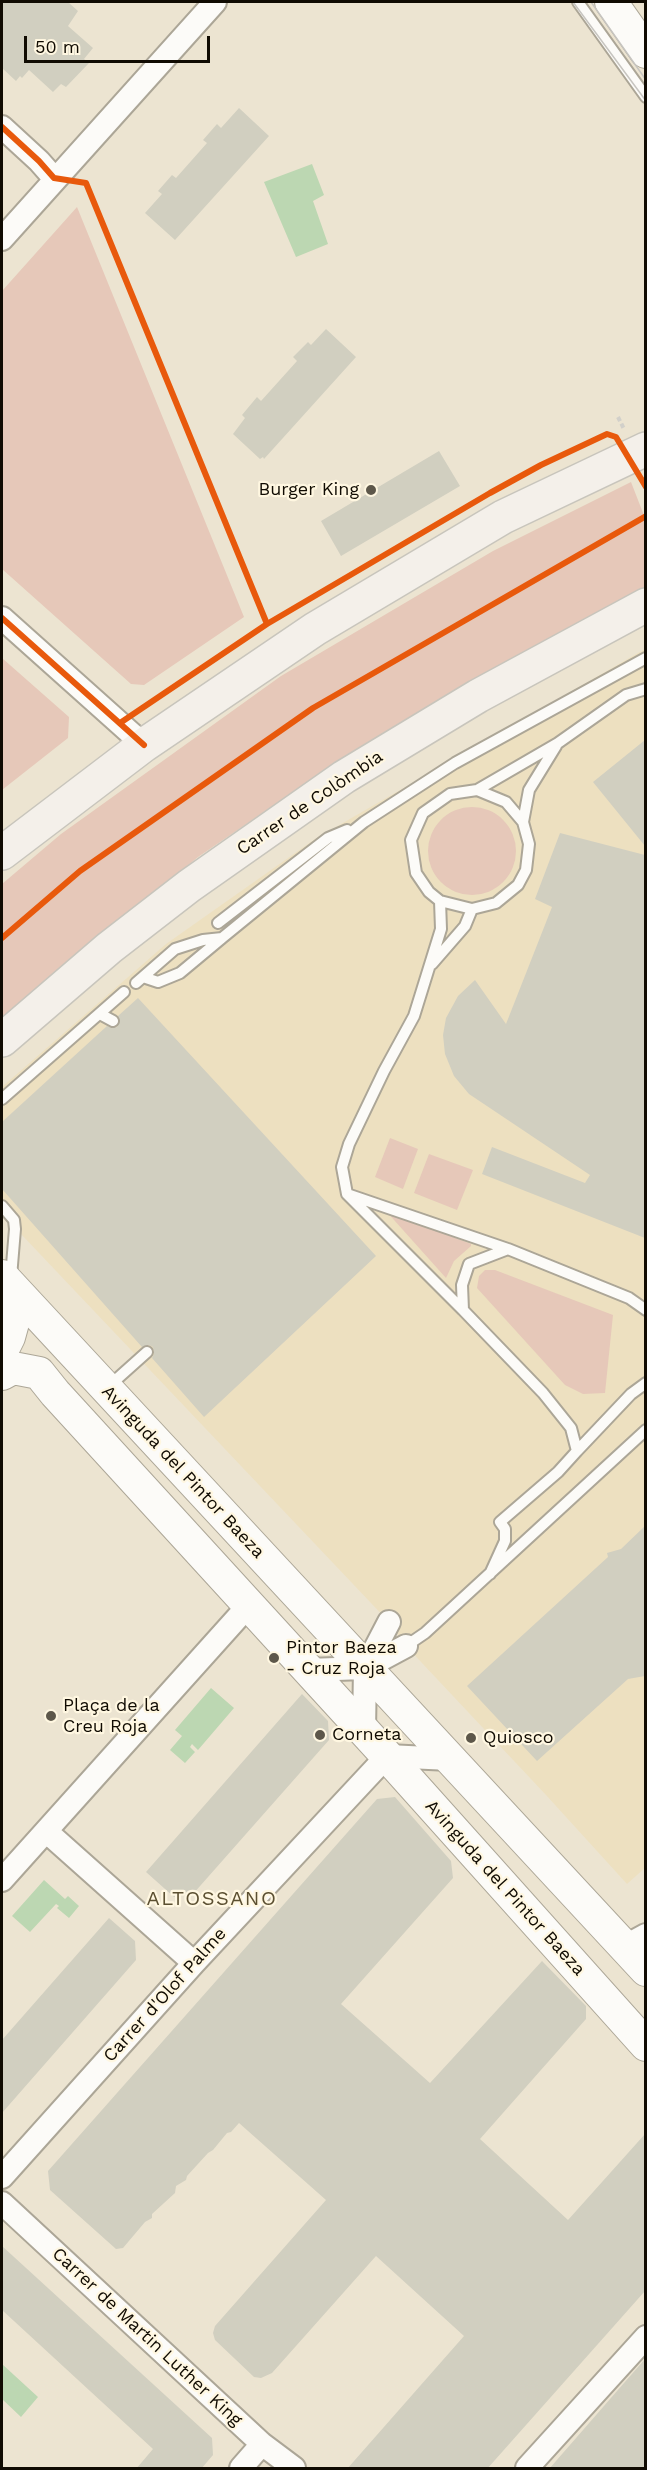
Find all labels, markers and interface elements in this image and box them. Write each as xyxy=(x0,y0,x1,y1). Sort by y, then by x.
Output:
scale bar xyxy=(27,24,213,62)
text: 50 m xyxy=(35,36,80,57)
place label: Burger King xyxy=(258,479,359,501)
marker: Burger King xyxy=(364,483,378,497)
street label: Carrer de Colòmbia xyxy=(233,746,387,860)
street label: Avinguda del Pintor Baeza xyxy=(97,1381,269,1563)
place label: Pintor Baeza - Cruz Roja xyxy=(286,1637,397,1680)
marker: Pintor Baeza - Cruz Roja xyxy=(267,1651,281,1665)
place label: Plaça de la Creu Roja xyxy=(63,1695,160,1738)
marker: Plaça de la Creu Roja xyxy=(44,1709,58,1723)
place label: Corneta xyxy=(332,1724,401,1746)
place label: Quiosco xyxy=(483,1727,554,1749)
marker: Corneta xyxy=(313,1728,327,1742)
marker: Quiosco xyxy=(464,1731,478,1745)
street label: Avinguda del Pintor Baeza xyxy=(420,1796,590,1980)
district label: ALTOSSANO xyxy=(147,1887,277,1911)
street label: Carrer d'Olof Palme xyxy=(99,1923,231,2067)
street label: Carrer de Martin Luther King xyxy=(47,2243,247,2431)

